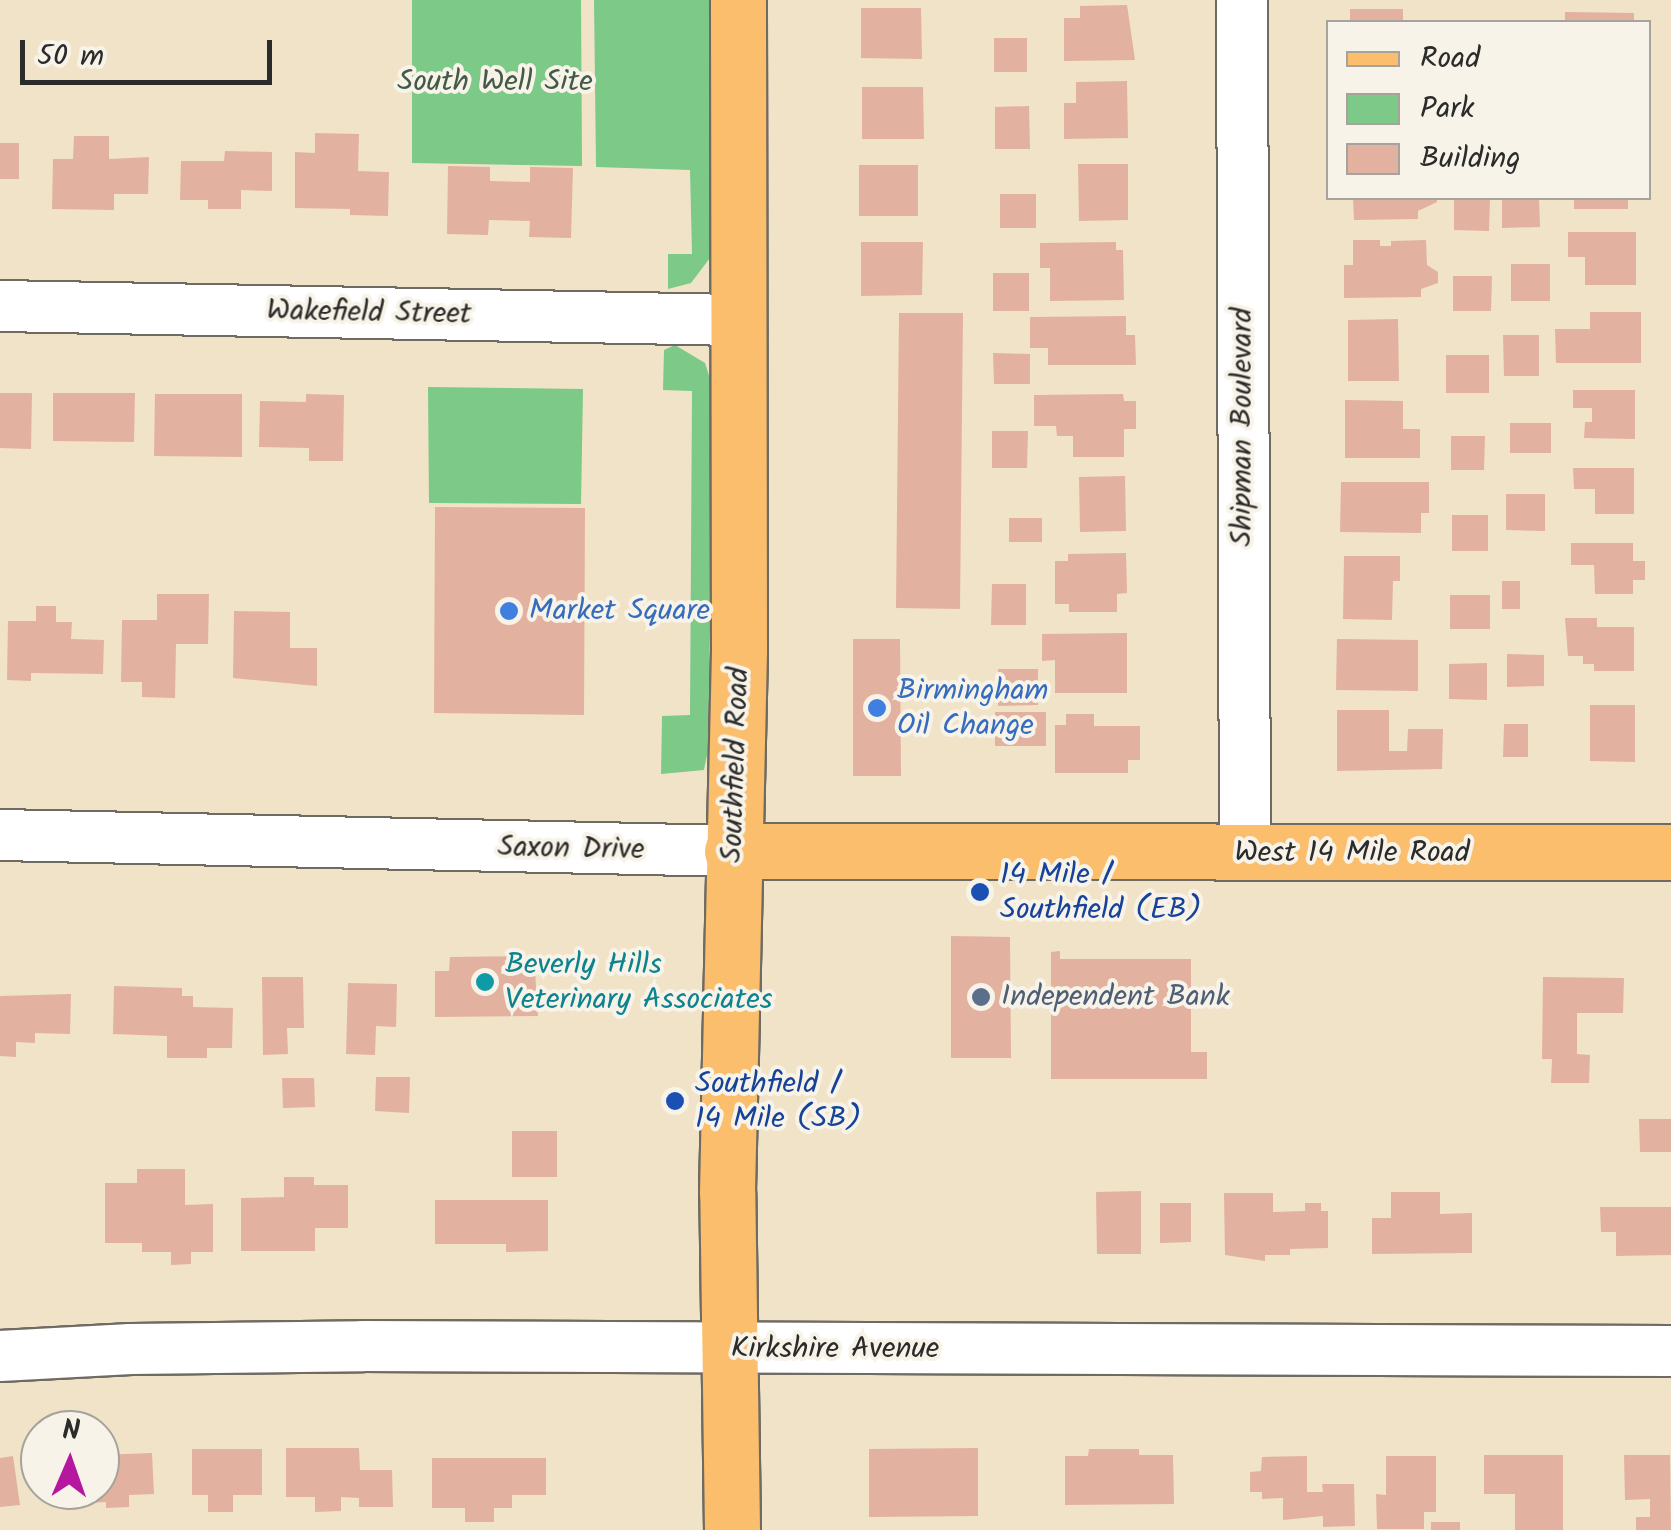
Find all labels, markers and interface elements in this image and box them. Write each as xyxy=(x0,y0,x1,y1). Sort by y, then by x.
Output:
scale bar xyxy=(25,20,278,82)
legend xyxy=(1326,20,1651,200)
text: 50 m xyxy=(37,33,104,81)
text: Road xyxy=(1420,35,1480,83)
park label: South Well Site xyxy=(397,64,593,100)
text: Park xyxy=(1420,85,1474,133)
text: Building xyxy=(1420,135,1520,183)
street label: Wakefield Street xyxy=(266,293,472,333)
street label: Shipman Boulevard xyxy=(1225,307,1261,547)
place label: Market Square xyxy=(529,593,710,629)
marker: Market Square xyxy=(498,600,520,622)
street label: Southfield Road xyxy=(715,667,757,863)
place label: Birmingham Oil Change xyxy=(897,673,1048,744)
marker: Birmingham Oil Change xyxy=(866,697,888,719)
street label: Saxon Drive xyxy=(497,830,645,868)
street label: West 14 Mile Road xyxy=(1234,835,1470,871)
place label: 14 Mile / Southfield (EB) xyxy=(1000,857,1202,928)
marker: 14 Mile / Southfield (EB) xyxy=(969,881,991,903)
place label: Beverly Hills Veterinary Associates xyxy=(505,947,773,1018)
marker: Beverly Hills Veterinary Associates xyxy=(474,971,496,993)
place label: Independent Bank xyxy=(1001,979,1230,1015)
marker: Independent Bank xyxy=(970,986,992,1008)
place label: Southfield / 14 Mile (SB) xyxy=(695,1066,861,1136)
marker: Southfield / 14 Mile (SB) xyxy=(664,1090,686,1112)
street label: Kirkshire Avenue xyxy=(731,1331,939,1367)
text: N xyxy=(61,1409,81,1454)
north arrow xyxy=(20,1410,120,1510)

